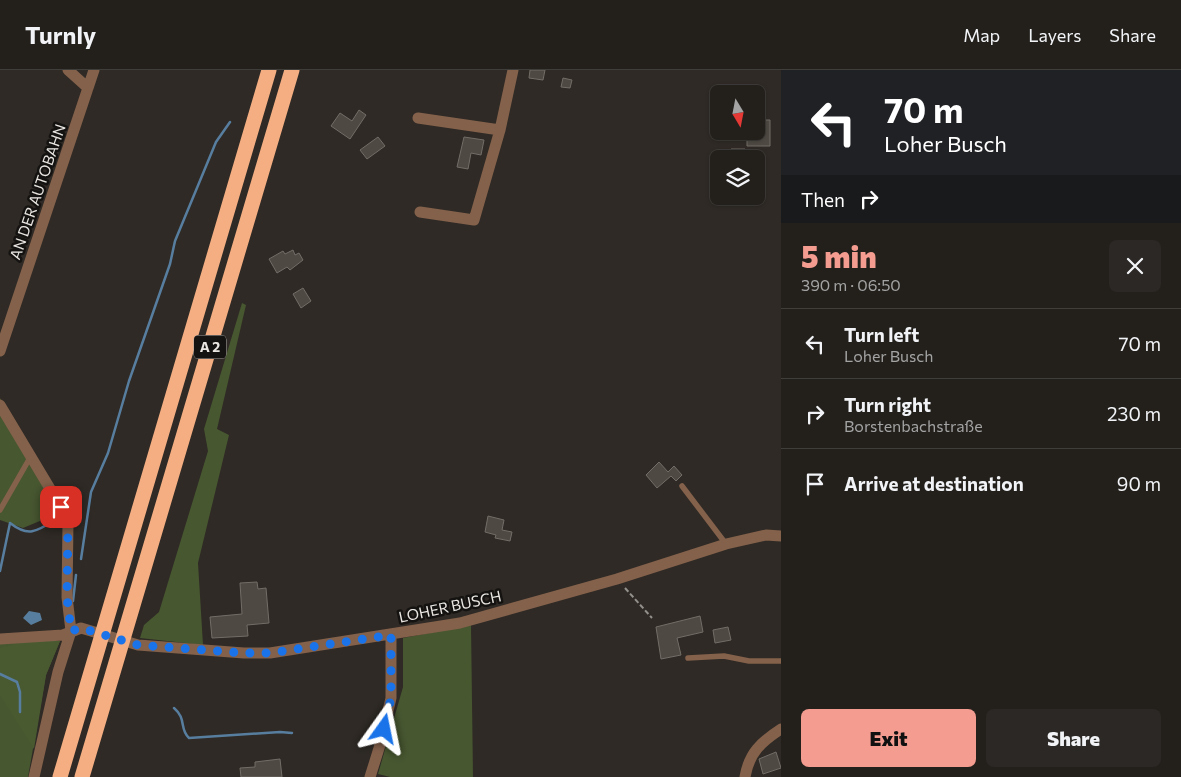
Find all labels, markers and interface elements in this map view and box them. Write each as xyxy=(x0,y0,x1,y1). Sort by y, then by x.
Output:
text: Turnly xyxy=(25,20,96,49)
text: Map xyxy=(963,24,1000,46)
text: Layers xyxy=(1028,24,1081,46)
text: Share xyxy=(1109,24,1156,46)
north arrow xyxy=(710,85,765,140)
map controls xyxy=(710,85,765,205)
text: 70 m xyxy=(884,87,964,130)
icon: left xyxy=(801,90,866,155)
street label: AN DER AUTOBAHN xyxy=(5,122,69,262)
text: Loher Busch xyxy=(884,130,1007,157)
button: layers xyxy=(710,150,765,205)
icon: right xyxy=(855,185,883,213)
text: Then xyxy=(801,188,845,211)
text: 5 min xyxy=(801,237,877,274)
button: close xyxy=(1109,240,1161,292)
text: 390 m · 06:50 xyxy=(801,275,901,294)
text: Turn left xyxy=(844,323,919,346)
icon: left xyxy=(801,330,829,358)
text: 70 m xyxy=(1118,332,1161,355)
road number: A 2 xyxy=(194,336,226,358)
text: Loher Busch xyxy=(844,346,933,365)
text: Turn right xyxy=(844,393,931,416)
icon: right xyxy=(801,400,829,428)
text: 230 m xyxy=(1107,402,1161,425)
text: Borstenbachstraße xyxy=(844,416,983,435)
icon: arrive xyxy=(801,470,829,498)
text: Arrive at destination xyxy=(844,472,1024,495)
text: 90 m xyxy=(1117,472,1161,495)
pin xyxy=(40,486,82,528)
icon: arrive xyxy=(47,493,75,521)
street label: LOHER BUSCH xyxy=(397,586,503,626)
position arrow xyxy=(357,702,409,754)
button: Exit xyxy=(801,709,976,767)
button: Share xyxy=(986,709,1161,767)

